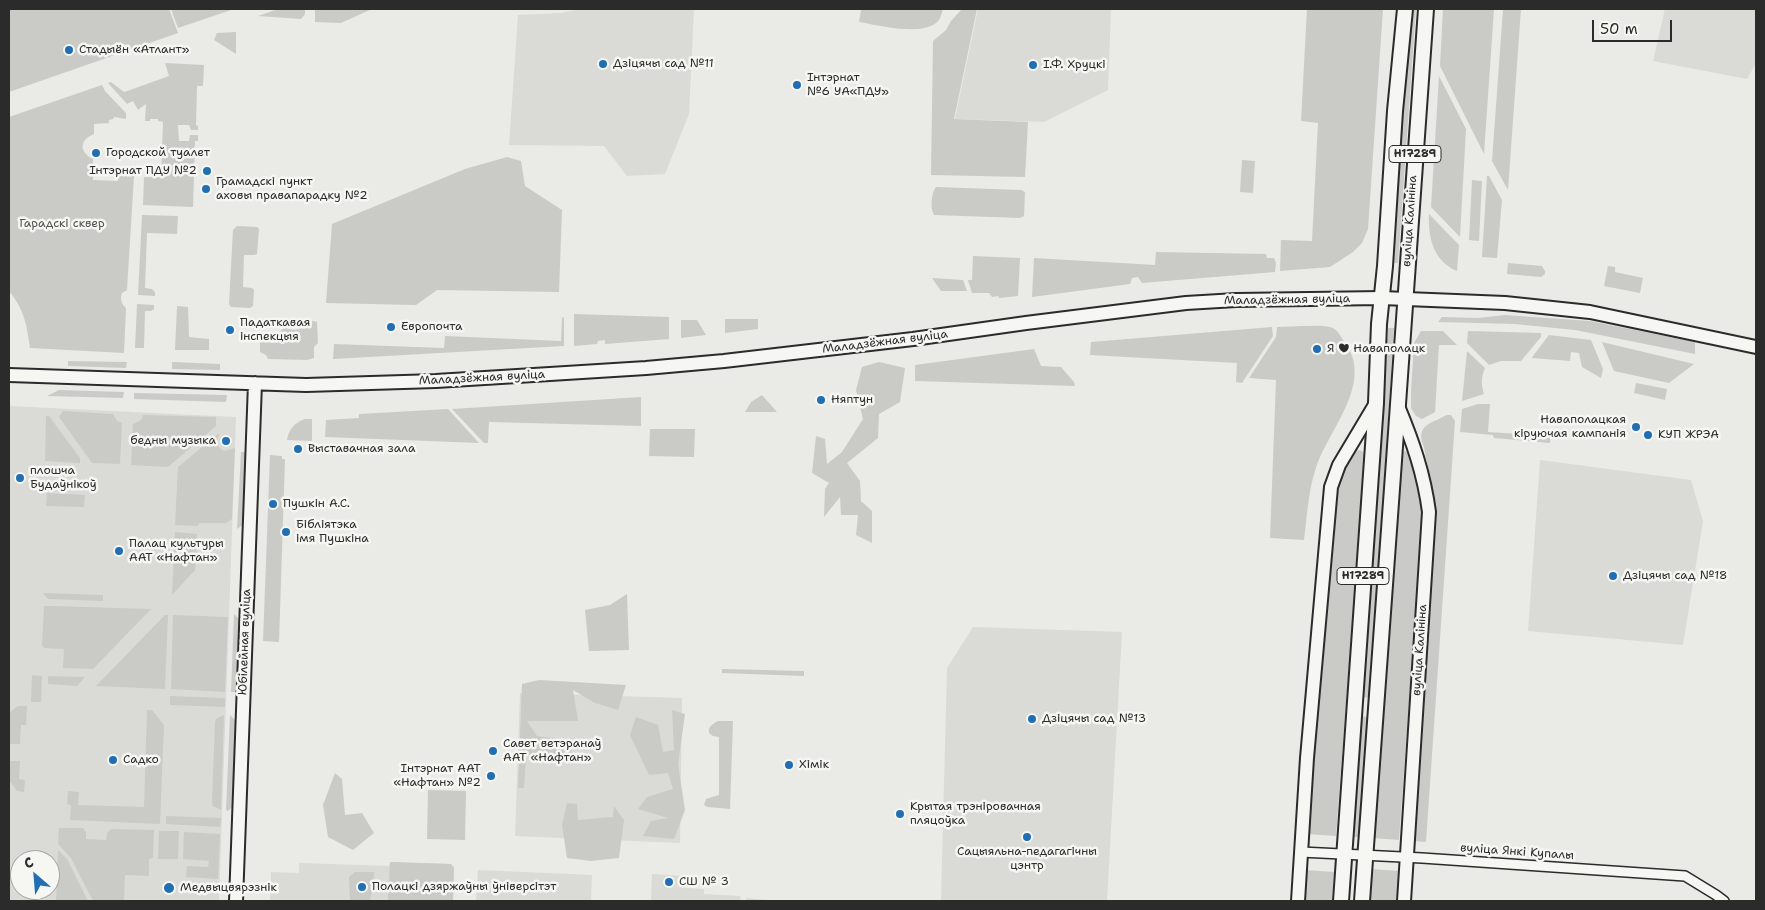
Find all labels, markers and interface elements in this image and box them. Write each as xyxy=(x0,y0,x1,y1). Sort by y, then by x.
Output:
scale bar xyxy=(1595,10,1675,42)
text: 50 m xyxy=(1600,19,1638,39)
place label: Стадыён «Атлант» xyxy=(79,43,189,57)
marker: Стадыён «Атлант» xyxy=(63,44,75,56)
place label: Дзіцячы сад №11 xyxy=(613,57,714,71)
marker: Дзіцячы сад №11 xyxy=(597,58,609,70)
place label: І.Ф. Хруцкі xyxy=(1043,58,1106,72)
marker: І.Ф. Хруцкі xyxy=(1027,59,1039,71)
place label: Інтэрнат №6 УА«ПДУ» xyxy=(807,71,889,99)
marker: Інтэрнат №6 УА«ПДУ» xyxy=(791,79,803,91)
place label: Городской туалет xyxy=(106,146,210,160)
road number: Н17289 xyxy=(1389,146,1441,162)
marker: Городской туалет xyxy=(90,147,102,159)
place label: Інтэрнат ПДУ №2 xyxy=(89,164,197,178)
marker: Інтэрнат ПДУ №2 xyxy=(201,165,213,177)
place label: Грамадскі пункт аховы правапарадку №2 xyxy=(216,175,368,203)
street label: вуліца Калініна xyxy=(1400,175,1420,267)
marker: Грамадскі пункт аховы правапарадку №2 xyxy=(200,183,212,195)
park label: Гарадскі сквер xyxy=(19,217,105,231)
street label: Маладзёжная вуліца xyxy=(1224,292,1350,308)
place label: Падаткавая інспекцыя xyxy=(240,316,310,344)
place label: Европочта xyxy=(401,320,462,334)
marker: Европочта xyxy=(385,321,397,333)
marker: Падаткавая інспекцыя xyxy=(224,324,236,336)
street label: Маладзёжная вуліца xyxy=(821,327,949,357)
place label: Я ♥ Наваполацк xyxy=(1327,342,1425,356)
marker: Я ♥ Наваполацк xyxy=(1311,343,1323,355)
street label: Маладзёжная вуліца xyxy=(419,368,545,388)
place label: Няптун xyxy=(831,393,873,407)
marker: Няптун xyxy=(815,394,827,406)
place label: Наваполацкая кіруючая кампанія xyxy=(1514,413,1626,441)
marker: Наваполацкая кіруючая кампанія xyxy=(1630,421,1642,433)
place label: КУП ЖРЭА xyxy=(1658,428,1719,442)
marker: КУП ЖРЭА xyxy=(1642,429,1654,441)
place label: бедны музыка xyxy=(130,434,216,448)
marker: бедны музыка xyxy=(220,435,232,447)
place label: Выставачная зала xyxy=(308,442,415,456)
marker: Выставачная зала xyxy=(292,443,304,455)
place label: плошча Будаўнікоў xyxy=(30,464,97,492)
marker: плошча Будаўнікоў xyxy=(14,472,26,484)
place label: Пушкін А.С. xyxy=(283,497,350,511)
marker: Пушкін А.С. xyxy=(267,498,279,510)
place label: Бібліятэка імя Пушкіна xyxy=(296,518,369,546)
marker: Бібліятэка імя Пушкіна xyxy=(280,526,292,538)
place label: Палац культуры ААТ «Нафтан» xyxy=(129,537,224,565)
marker: Палац культуры ААТ «Нафтан» xyxy=(113,545,125,557)
road number: Н17289 xyxy=(1337,568,1389,584)
place label: Дзіцячы сад №18 xyxy=(1623,569,1727,583)
marker: Дзіцячы сад №18 xyxy=(1607,570,1619,582)
street label: Юбілейная вуліца xyxy=(236,589,254,695)
street label: вуліца Калініна xyxy=(1410,604,1430,696)
place label: Дзіцячы сад №13 xyxy=(1042,712,1146,726)
marker: Дзіцячы сад №13 xyxy=(1026,713,1038,725)
place label: Савет ветэранаў ААТ «Нафтан» xyxy=(503,737,601,765)
marker: Савет ветэранаў ААТ «Нафтан» xyxy=(487,745,499,757)
place label: Садко xyxy=(123,753,159,767)
marker: Садко xyxy=(107,754,119,766)
place label: Хімік xyxy=(799,758,829,772)
marker: Хімік xyxy=(783,759,795,771)
place label: Інтэрнат ААТ «Нафтан» №2 xyxy=(394,762,481,790)
marker: Інтэрнат ААТ «Нафтан» №2 xyxy=(485,770,497,782)
place label: Крытая трэніровачная пляцоўка xyxy=(910,800,1041,828)
marker: Крытая трэніровачная пляцоўка xyxy=(894,808,906,820)
marker: Сацыяльна-педагагічны цэнтр xyxy=(1021,831,1033,843)
street label: вуліца Янкі Купалы xyxy=(1460,841,1574,863)
place label: Сацыяльна-педагагічны цэнтр xyxy=(957,845,1097,873)
north arrow xyxy=(10,850,60,900)
text: С xyxy=(21,853,37,873)
place label: СШ № 3 xyxy=(679,875,729,889)
marker: СШ № 3 xyxy=(663,876,675,888)
place label: Полацкі дзяржаўны ўніверсітэт xyxy=(372,880,556,894)
marker: Медвыцвярэзнік xyxy=(162,881,176,895)
place label: Медвыцвярэзнік xyxy=(180,881,277,895)
marker: Полацкі дзяржаўны ўніверсітэт xyxy=(356,881,368,893)

